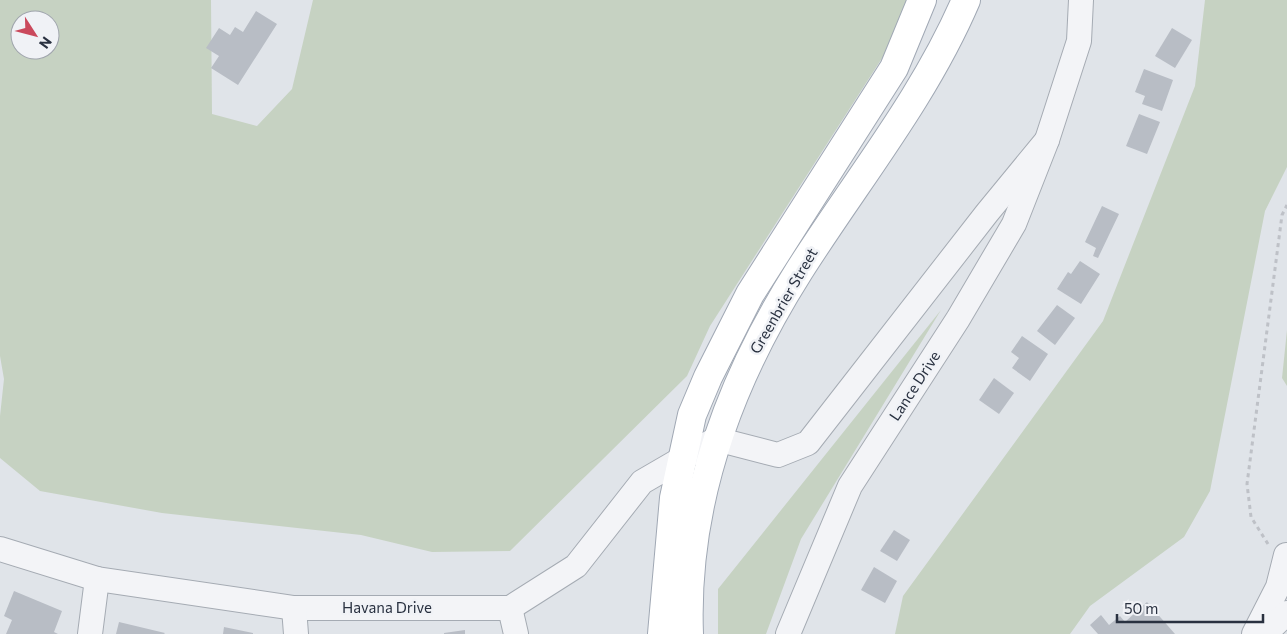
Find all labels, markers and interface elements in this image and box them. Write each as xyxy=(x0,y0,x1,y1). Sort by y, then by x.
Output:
north arrow xyxy=(10,10,60,60)
text: N xyxy=(36,34,56,52)
street label: Greenbrier Street xyxy=(746,244,821,357)
street label: Lance Drive xyxy=(885,347,943,424)
scale bar xyxy=(1117,592,1263,624)
street label: Havana Drive xyxy=(342,598,432,616)
text: 50 m xyxy=(1124,599,1158,617)

